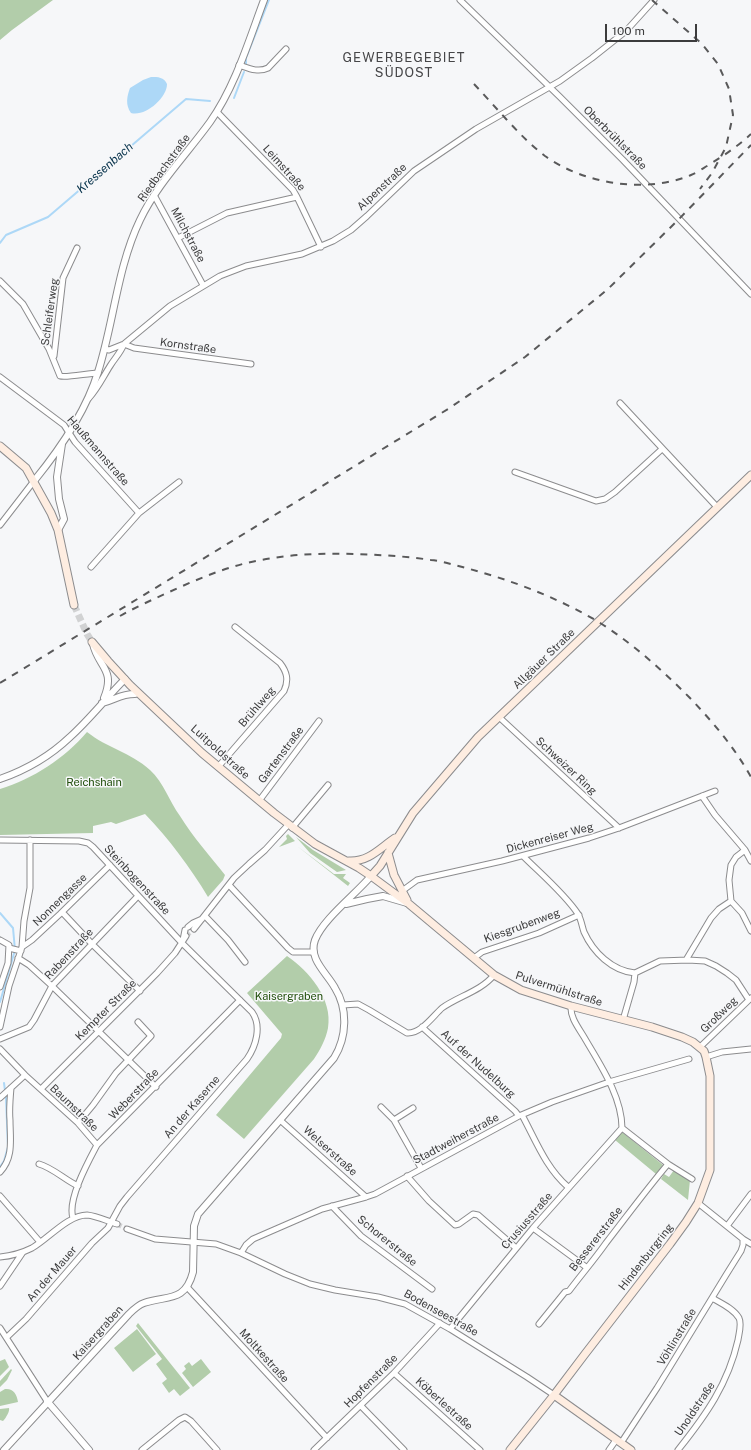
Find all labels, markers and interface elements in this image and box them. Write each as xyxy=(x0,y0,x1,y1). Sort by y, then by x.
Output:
scale bar xyxy=(607,16,699,42)
text: 100 m xyxy=(612,24,645,38)
district label: GEWERBEGEBIET SÜDOST xyxy=(343,50,465,81)
street label: Oberbrühlstraße xyxy=(580,103,650,173)
street label: Riedbachstraße xyxy=(135,132,193,204)
water label: Kressenbach xyxy=(74,140,136,196)
street label: Leimstraße xyxy=(260,142,308,194)
street label: Alpenstraße xyxy=(355,161,409,213)
street label: Milchstraße xyxy=(168,205,208,265)
street label: Schleiferweg xyxy=(39,277,61,347)
street label: Kornstraße xyxy=(159,336,217,356)
street label: Haußmannstraße xyxy=(64,413,132,489)
street label: Allgäuer Straße xyxy=(510,626,578,692)
street label: Brühlweg xyxy=(236,684,278,730)
street label: Luitpoldstraße xyxy=(188,722,252,782)
street label: Gartenstraße xyxy=(255,724,307,786)
street label: Schweizer Ring xyxy=(533,734,599,798)
park label: Reichshain xyxy=(66,776,122,790)
street label: Dickenreiser Weg xyxy=(505,820,595,856)
street label: Steinbogenstraße xyxy=(101,842,173,918)
street label: Nonnengasse xyxy=(30,871,90,929)
street label: Kiesgrubenweg xyxy=(482,906,562,946)
street label: Rabenstraße xyxy=(42,926,96,982)
street label: Pulvermühlstraße xyxy=(514,969,604,1009)
street label: Kempter Straße xyxy=(73,977,139,1043)
park label: Kaisergraben xyxy=(255,990,323,1004)
street label: Großweg xyxy=(698,994,740,1036)
street label: Auf der Nudelburg xyxy=(438,1027,518,1101)
street label: Weberstraße xyxy=(106,1066,162,1122)
street label: An der Kaserne xyxy=(161,1073,223,1141)
street label: Baumstraße xyxy=(47,1082,101,1134)
street label: Stadtweiherstraße xyxy=(411,1111,501,1167)
street label: Welserstraße xyxy=(300,1123,360,1179)
street label: Crusiusstraße xyxy=(499,1190,555,1252)
street label: Bessererstraße xyxy=(567,1204,625,1274)
street label: Schorerstraße xyxy=(354,1213,420,1269)
street label: Hindenburgring xyxy=(616,1221,676,1293)
street label: An der Mauer xyxy=(24,1244,80,1304)
street label: Bodenseestraße xyxy=(401,1287,481,1339)
street label: Kaisergraben xyxy=(70,1303,126,1363)
street label: Vöhlinstraße xyxy=(655,1306,699,1368)
street label: Moltkestraße xyxy=(236,1326,292,1386)
street label: Hopfenstraße xyxy=(341,1351,401,1411)
street label: Köberlestraße xyxy=(413,1375,475,1433)
street label: Unoldstraße xyxy=(672,1379,718,1439)

